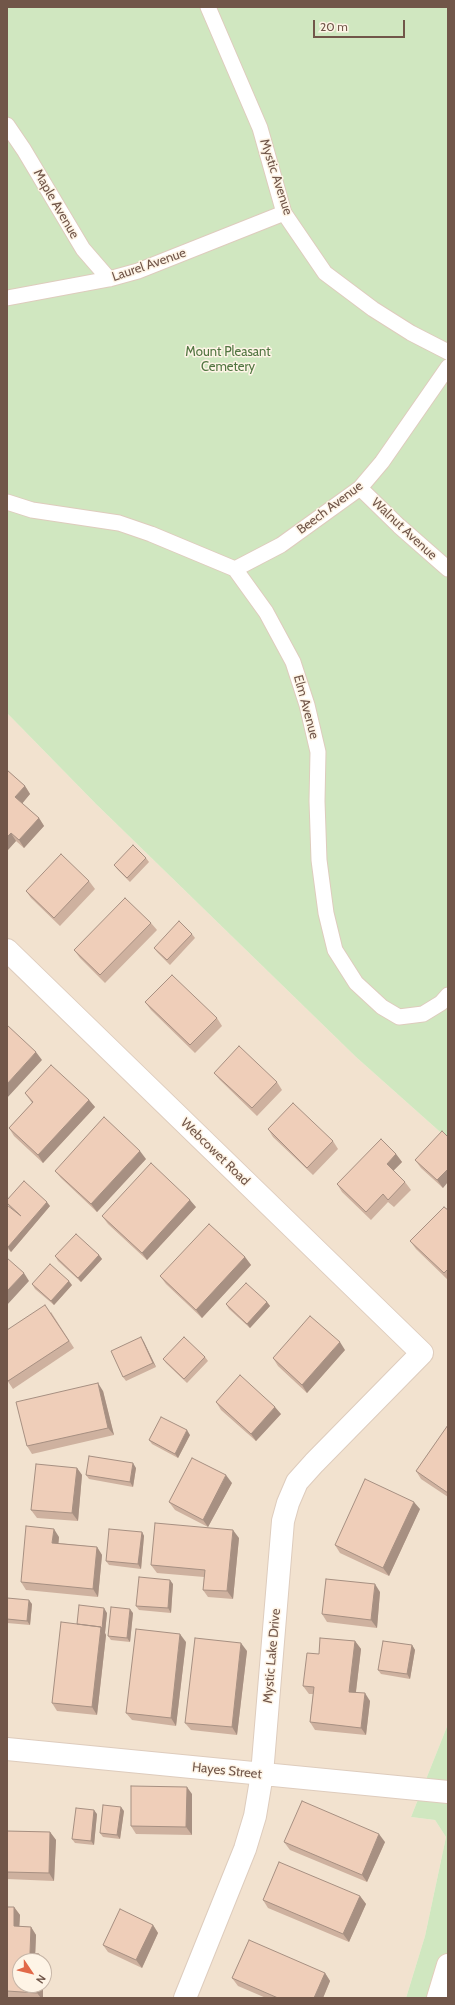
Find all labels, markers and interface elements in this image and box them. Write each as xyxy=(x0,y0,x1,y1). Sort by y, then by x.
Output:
scale bar xyxy=(315,12,407,38)
text: 20 m xyxy=(320,19,348,34)
street label: Mystic Avenue xyxy=(256,137,296,217)
street label: Maple Avenue xyxy=(30,166,82,242)
street label: Laurel Avenue xyxy=(110,245,188,285)
park label: Mount Pleasant Cemetery xyxy=(185,344,271,375)
street label: Beech Avenue xyxy=(294,478,366,538)
street label: Walnut Avenue xyxy=(368,495,440,563)
street label: Elm Avenue xyxy=(290,673,322,741)
street label: Webcowet Road xyxy=(177,1115,253,1189)
street label: Mystic Lake Drive xyxy=(260,1608,284,1704)
street label: Hayes Street xyxy=(191,1760,263,1782)
north arrow xyxy=(12,1953,52,1993)
text: N xyxy=(33,1972,49,1987)

